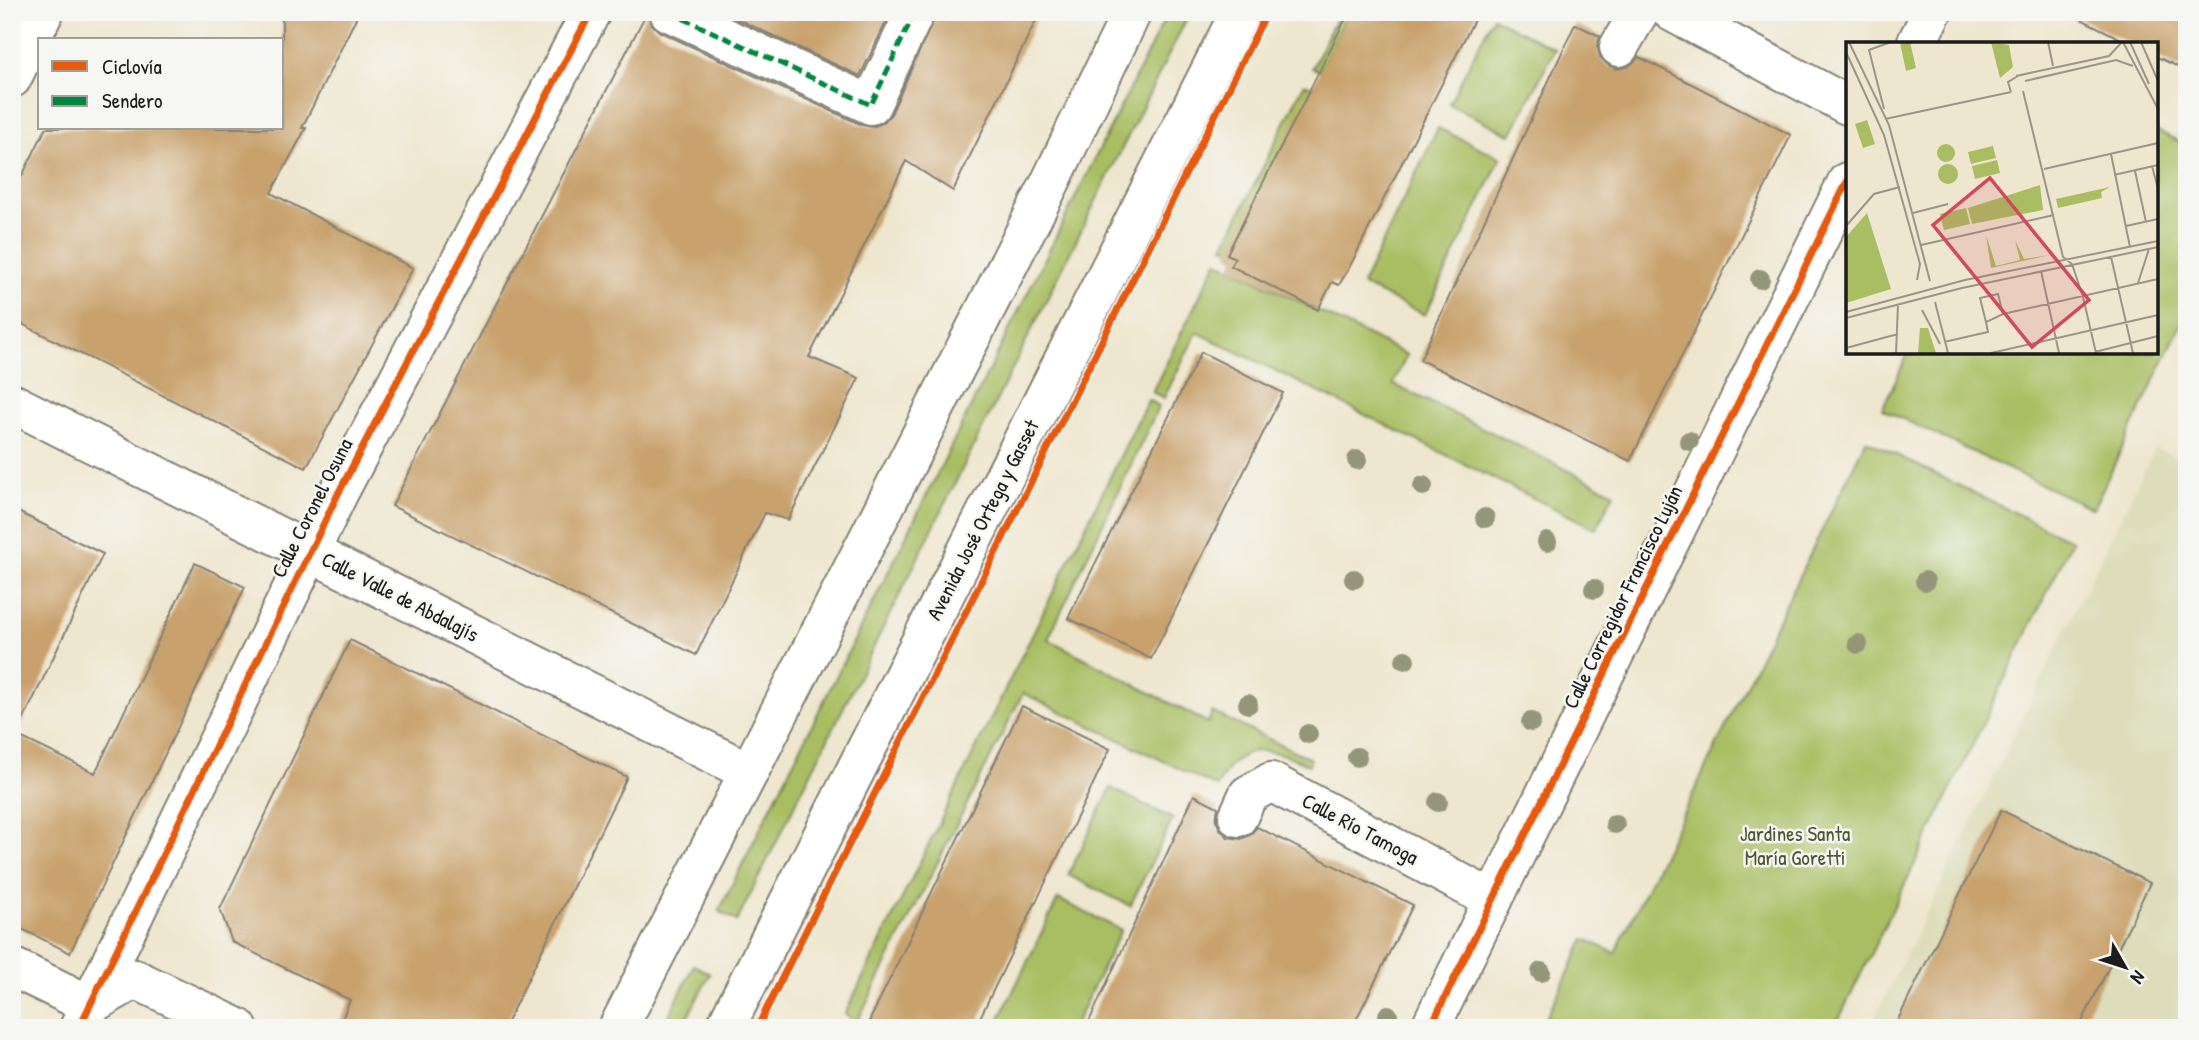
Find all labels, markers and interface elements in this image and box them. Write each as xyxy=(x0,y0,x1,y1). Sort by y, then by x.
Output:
legend xyxy=(38,38,284,130)
inset map xyxy=(1846,42,2157,354)
text: Ciclovía xyxy=(102,52,162,81)
text: Sendero xyxy=(102,86,163,115)
street label: Avenida José Ortega y Gasset xyxy=(919,414,1046,625)
street label: Calle Coronel Osuna xyxy=(264,433,359,582)
street label: Calle Corregidor Francisco Luján xyxy=(1556,480,1689,713)
street label: Calle Valle de Abdalajís xyxy=(317,544,484,649)
street label: Calle Río Tamoga xyxy=(1297,786,1424,871)
park label: Jardines Santa María Goretti xyxy=(1740,819,1850,872)
north arrow xyxy=(2090,932,2160,1002)
text: N xyxy=(2125,966,2151,990)

